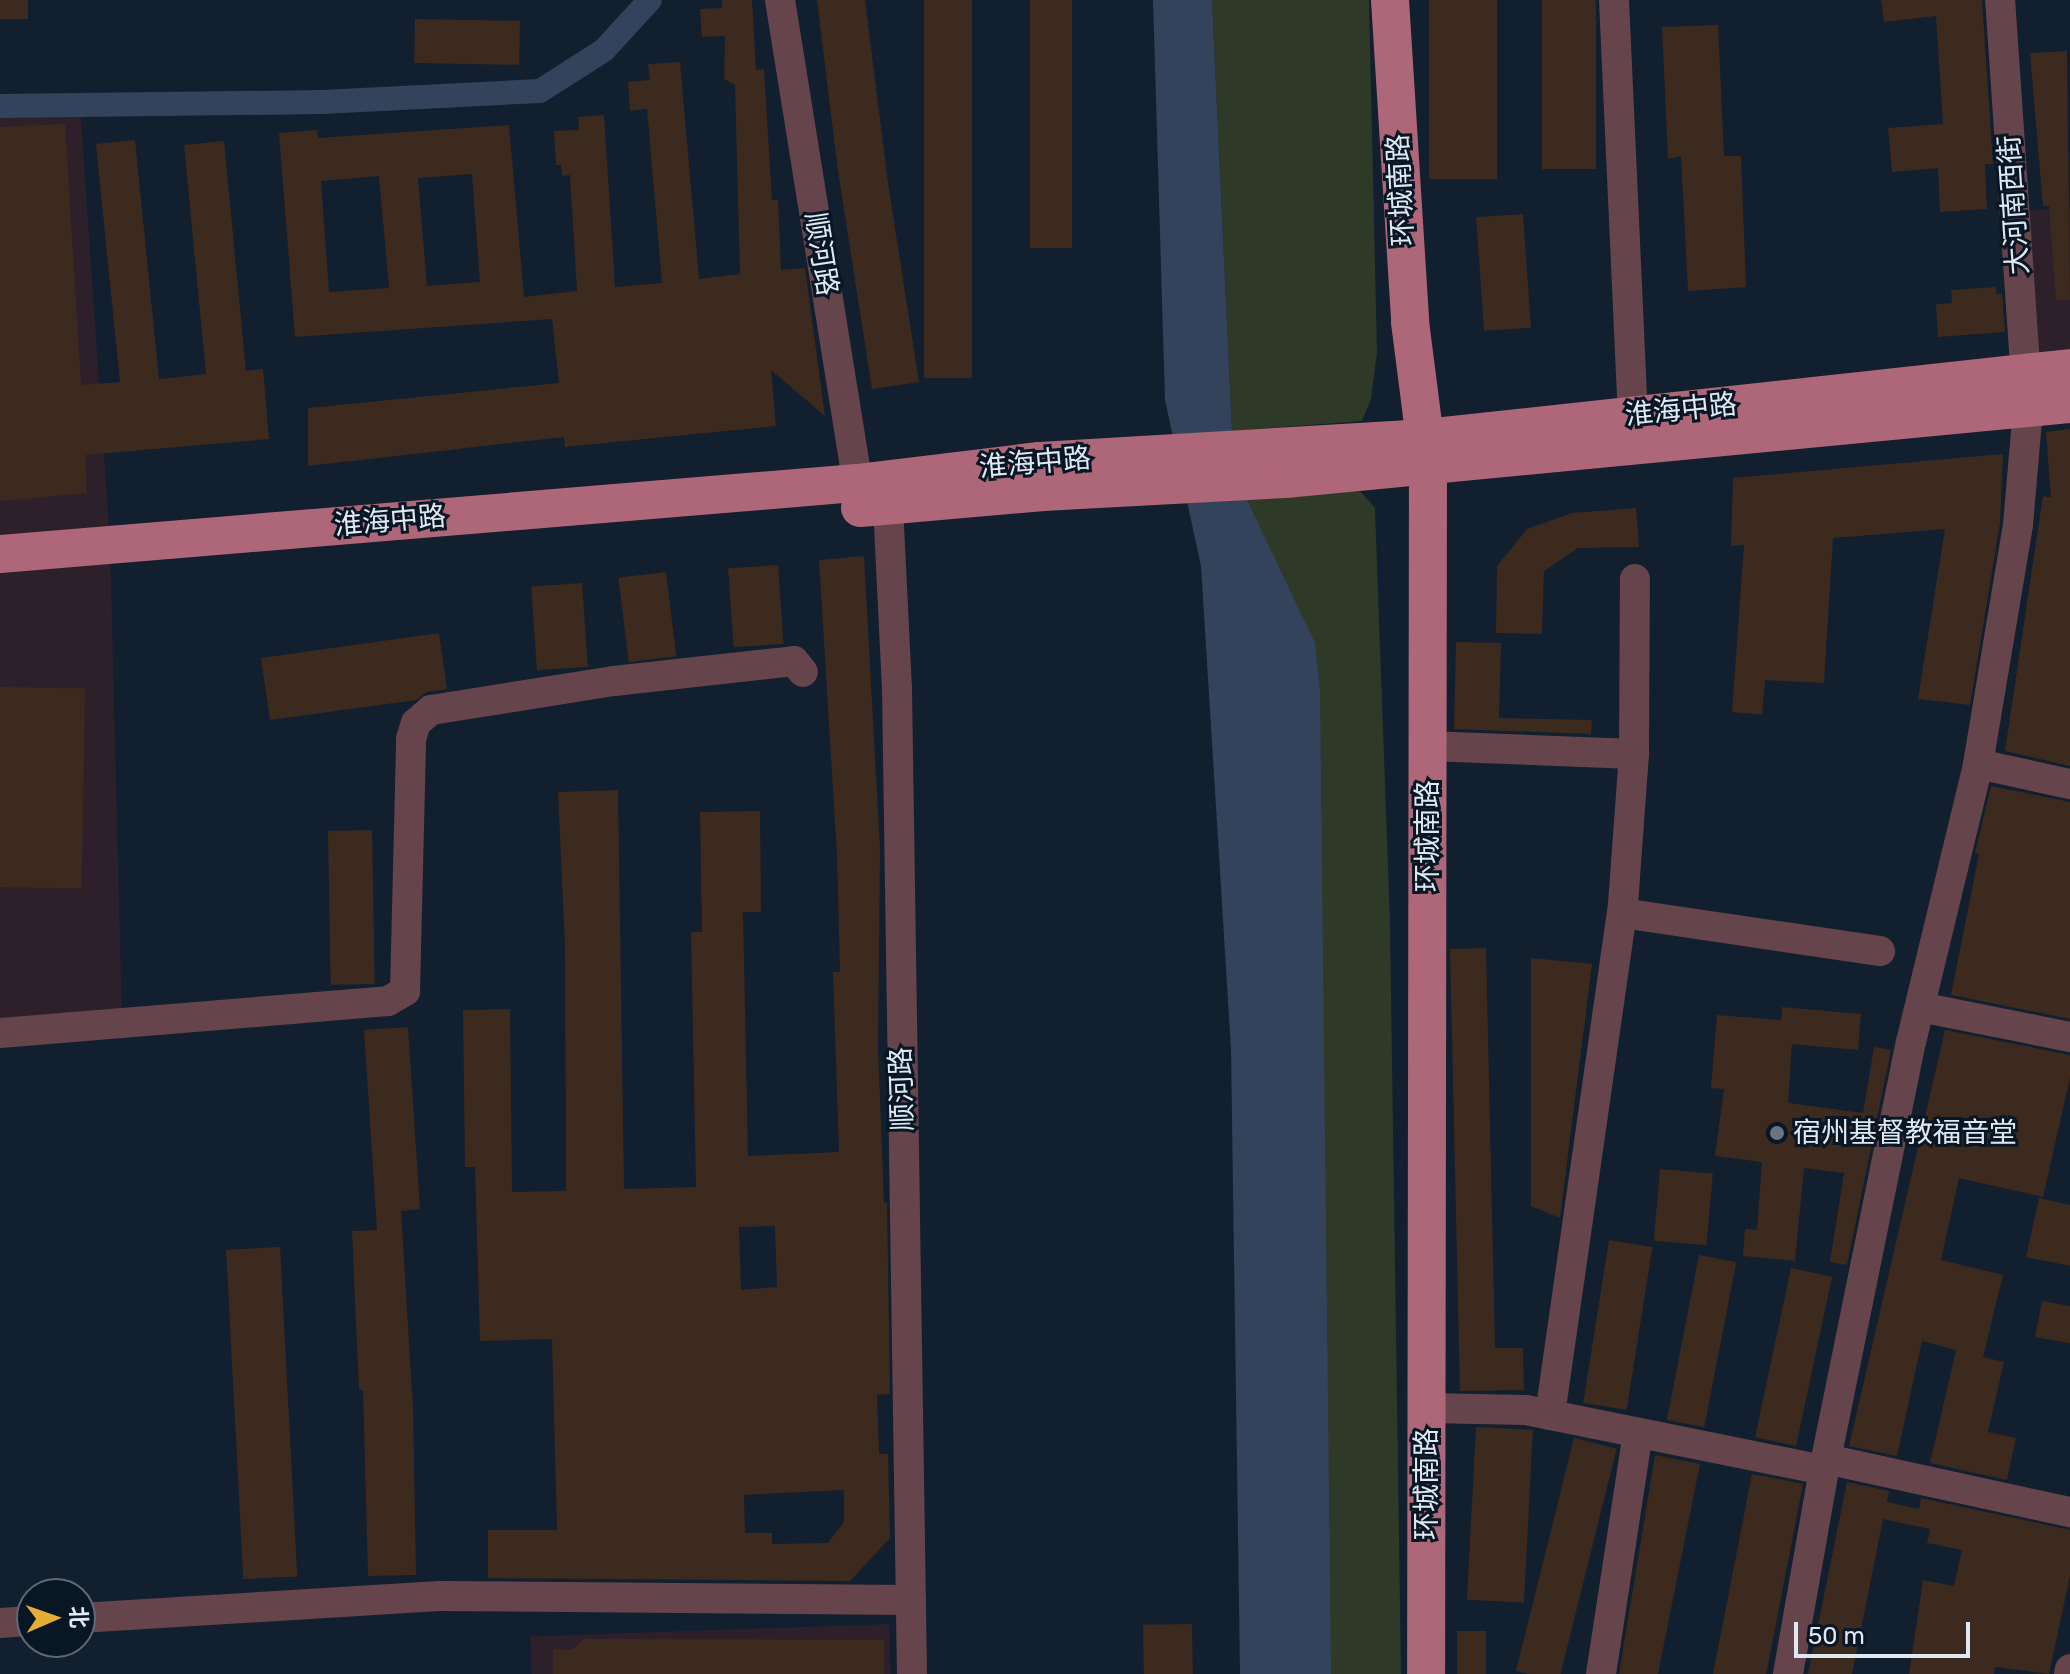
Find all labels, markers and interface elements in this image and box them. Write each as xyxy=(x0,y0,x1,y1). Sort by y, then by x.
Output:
street label: 环城南路 xyxy=(1381,133,1421,247)
street label: 大河南西街 xyxy=(1992,134,2036,276)
street label: 顺河路 xyxy=(798,210,844,298)
street label: 淮海中路 xyxy=(1624,387,1738,433)
street label: 淮海中路 xyxy=(978,441,1092,485)
street label: 淮海中路 xyxy=(333,499,447,543)
street label: 环城南路 xyxy=(1411,780,1445,892)
street label: 顺河路 xyxy=(884,1046,920,1132)
place label: 宿州基督教福音堂 xyxy=(1793,1116,2017,1150)
marker: 宿州基督教福音堂 xyxy=(1768,1124,1786,1142)
street label: 环城南路 xyxy=(1410,1428,1444,1540)
north arrow xyxy=(16,1578,96,1658)
text: 北 xyxy=(65,1606,92,1629)
scale bar xyxy=(1798,1606,1974,1656)
text: 50 m xyxy=(1808,1622,1865,1650)

